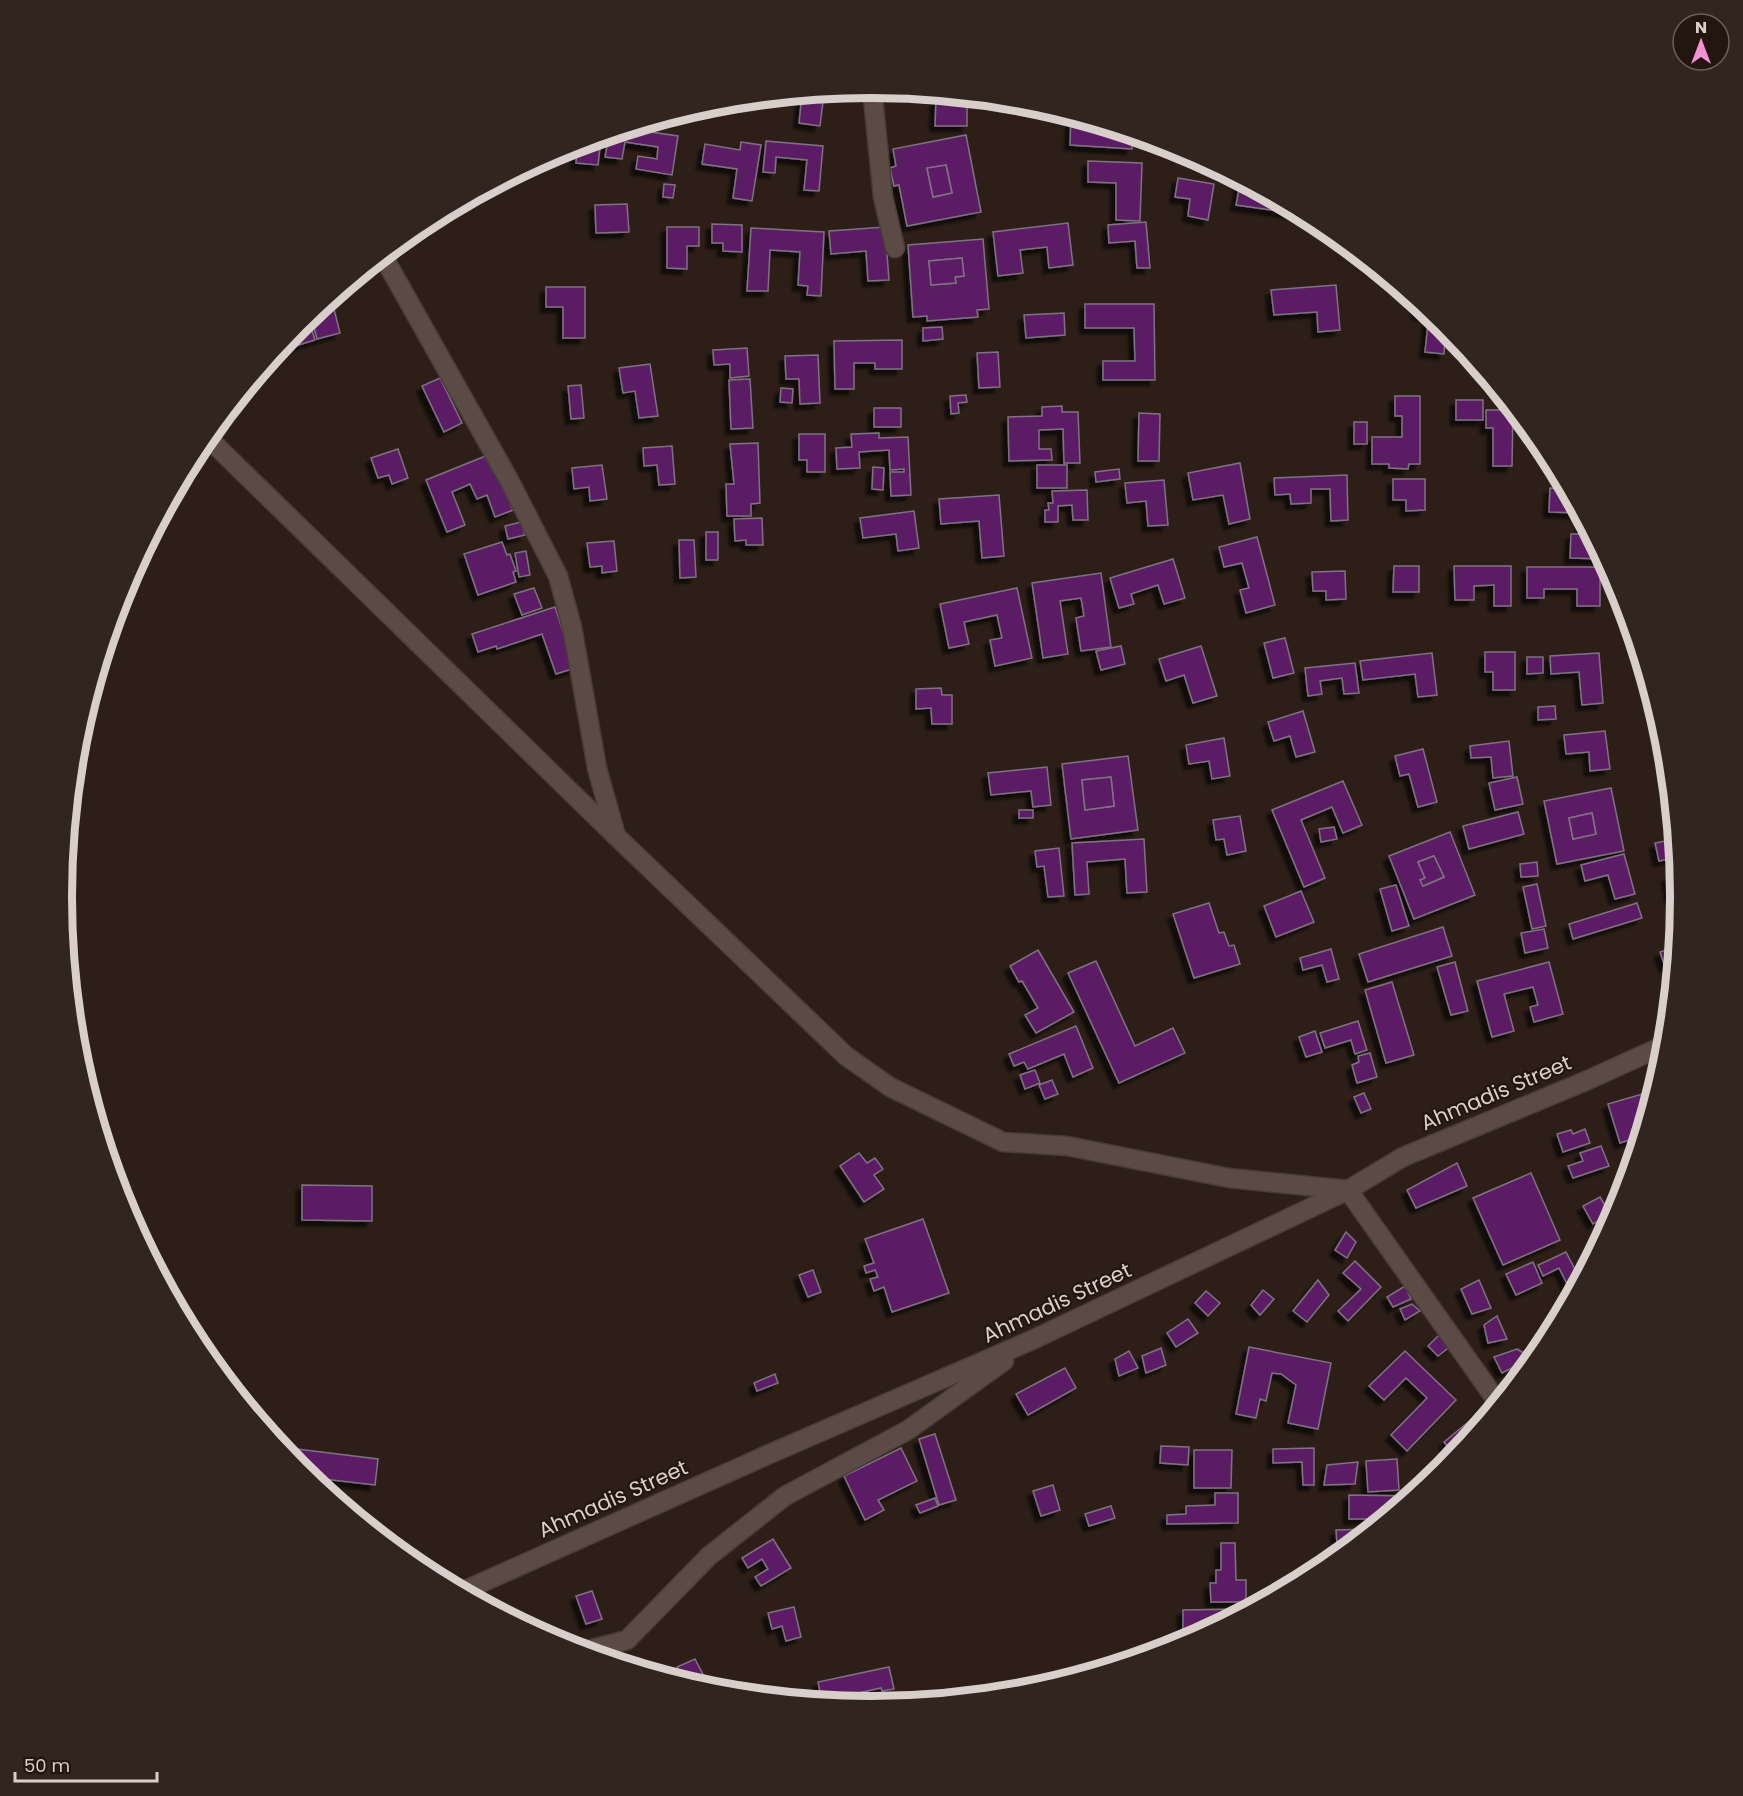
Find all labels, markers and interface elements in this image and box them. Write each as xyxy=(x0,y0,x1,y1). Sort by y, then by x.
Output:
north arrow xyxy=(1671,12,1731,72)
text: N xyxy=(1695,16,1707,39)
street label: Ahmadis Street xyxy=(1416,1048,1575,1137)
street label: Ahmadis Street xyxy=(978,1255,1136,1350)
street label: Ahmadis Street xyxy=(533,1453,692,1545)
scale bar xyxy=(15,1745,158,1783)
text: 50 m xyxy=(24,1753,70,1778)

